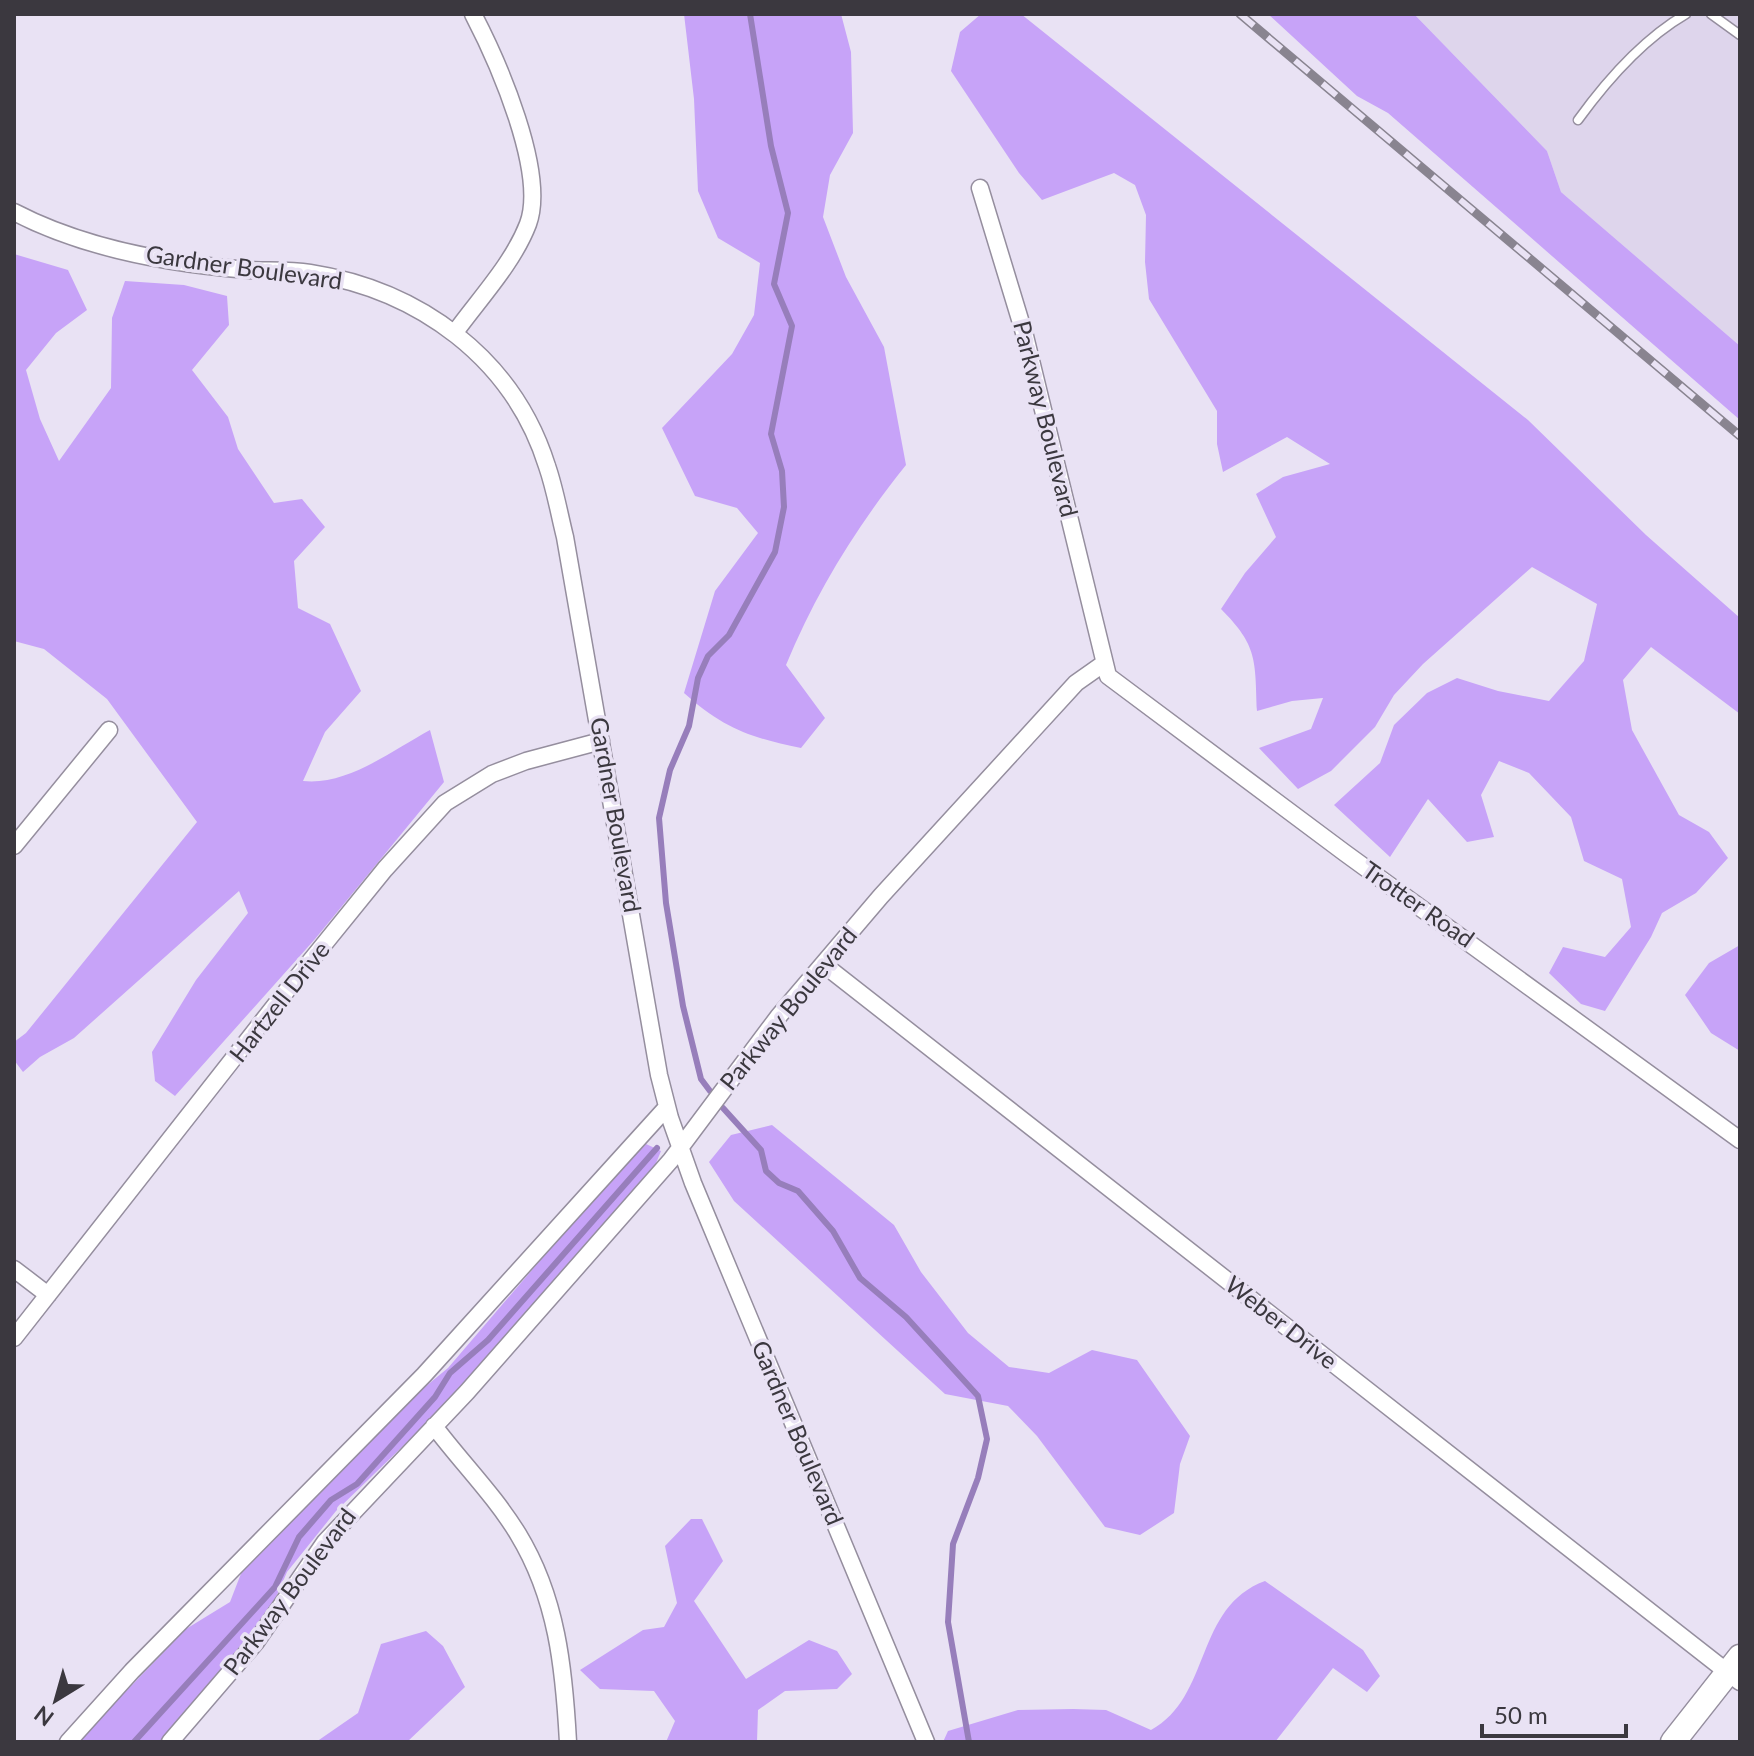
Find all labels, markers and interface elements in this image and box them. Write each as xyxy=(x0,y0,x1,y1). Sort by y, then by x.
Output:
street label: Gardner Boulevard xyxy=(144,238,344,295)
street label: Parkway Boulevard xyxy=(1008,317,1085,520)
street label: Gardner Boulevard xyxy=(585,715,648,915)
street label: Trotter Road xyxy=(1357,855,1480,953)
street label: Parkway Boulevard xyxy=(713,921,862,1095)
street label: Hartzell Drive xyxy=(223,935,335,1067)
street label: Weber Drive xyxy=(1220,1269,1344,1374)
street label: Gardner Boulevard xyxy=(746,1336,850,1529)
street label: Parkway Boulevard xyxy=(217,1502,361,1680)
north arrow xyxy=(16,1660,96,1740)
scale bar xyxy=(1482,1688,1626,1738)
text: N xyxy=(29,1700,59,1732)
text: 50 m xyxy=(1494,1700,1548,1729)

